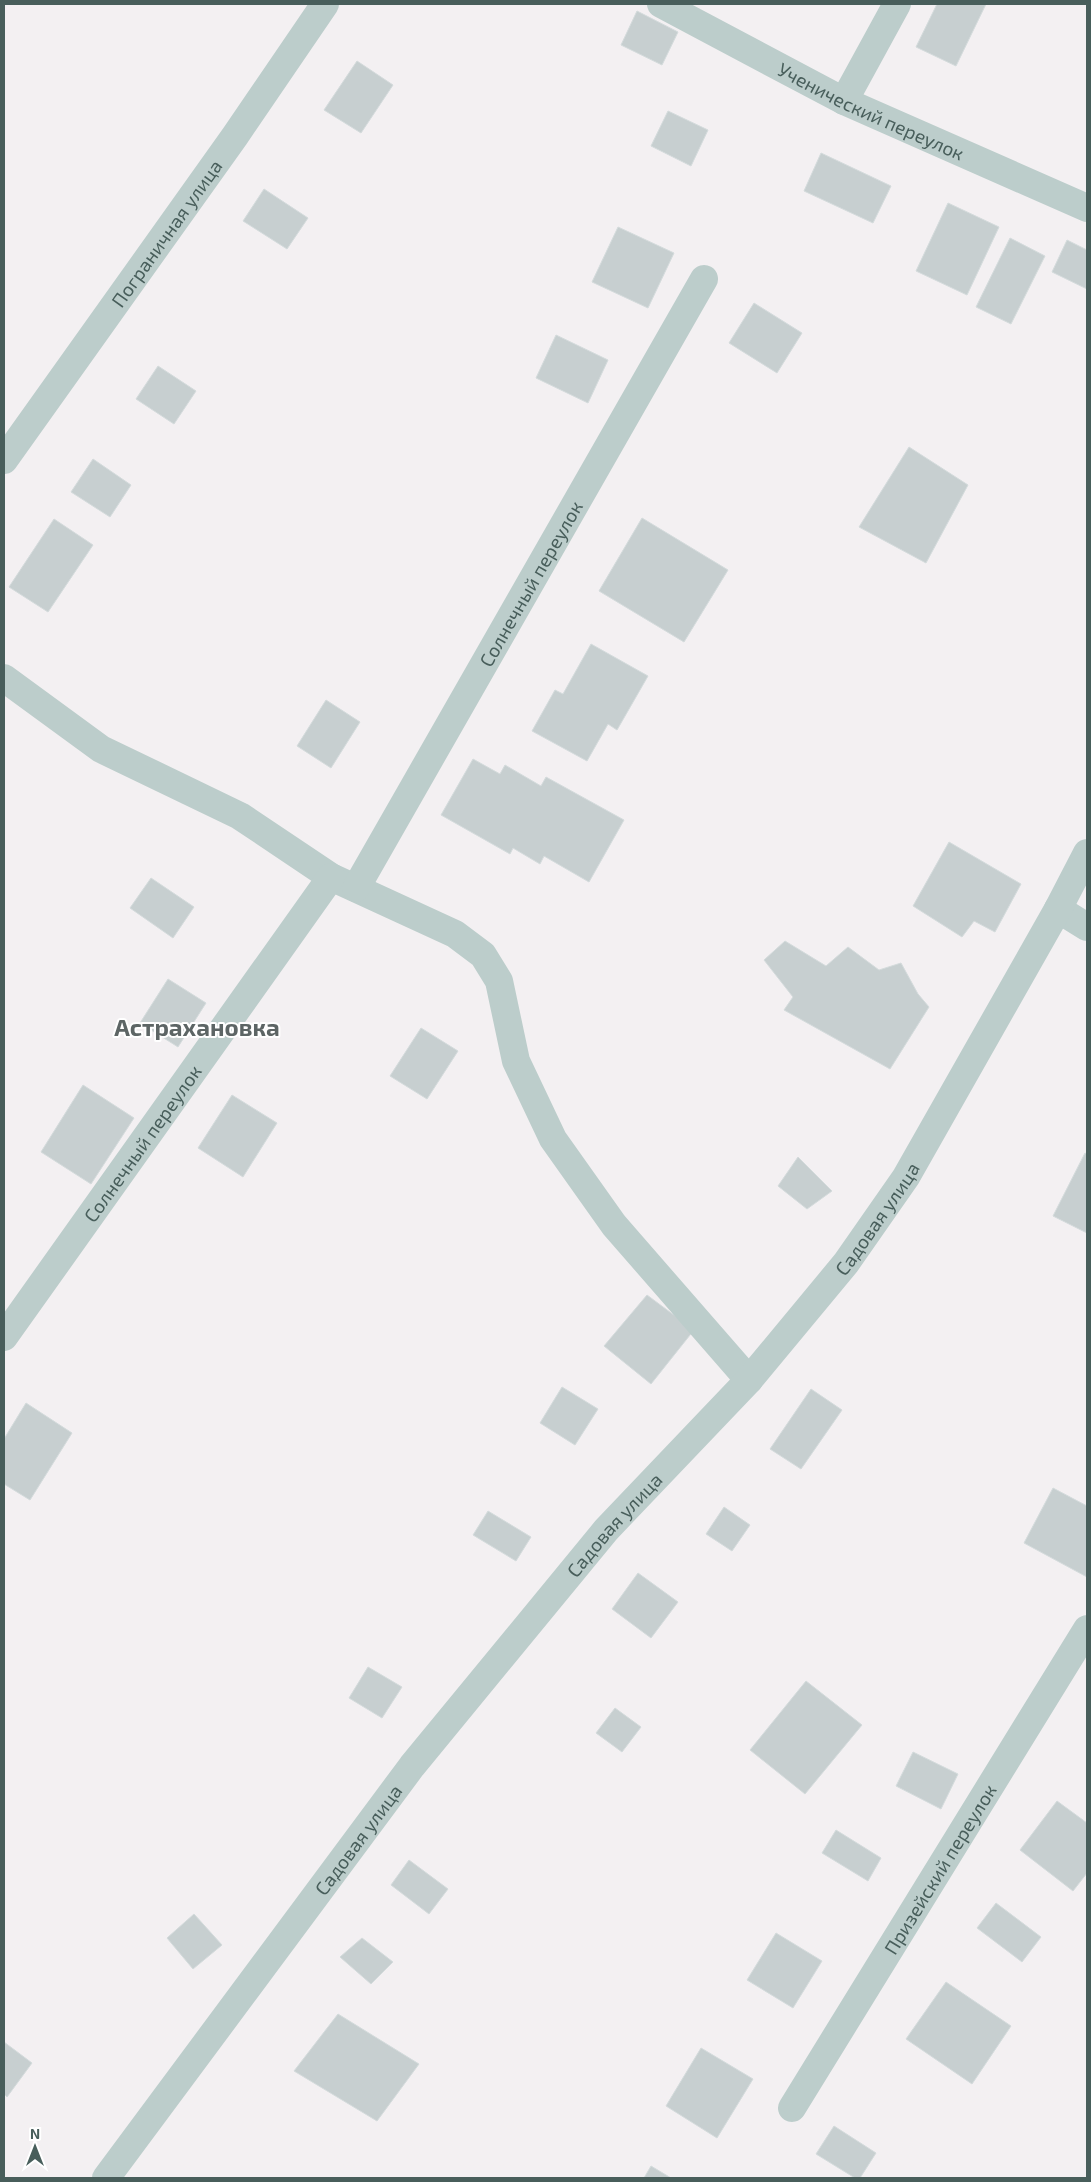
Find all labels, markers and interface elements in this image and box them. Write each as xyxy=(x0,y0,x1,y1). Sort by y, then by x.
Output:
street label: Ученический переулок xyxy=(774,57,968,164)
street label: Пограничная улица xyxy=(106,155,226,311)
street label: Солнечный переулок xyxy=(474,496,587,670)
district label: Астрахановка xyxy=(114,1012,280,1041)
street label: Солнечный переулок xyxy=(78,1060,206,1226)
street label: Садовая улица xyxy=(830,1158,924,1280)
street label: Садовая улица xyxy=(561,1468,666,1581)
street label: Садовая улица xyxy=(309,1779,406,1899)
street label: Призейский переулок xyxy=(878,1779,1000,1958)
north arrow xyxy=(10,2122,60,2172)
text: N xyxy=(30,2125,40,2142)

